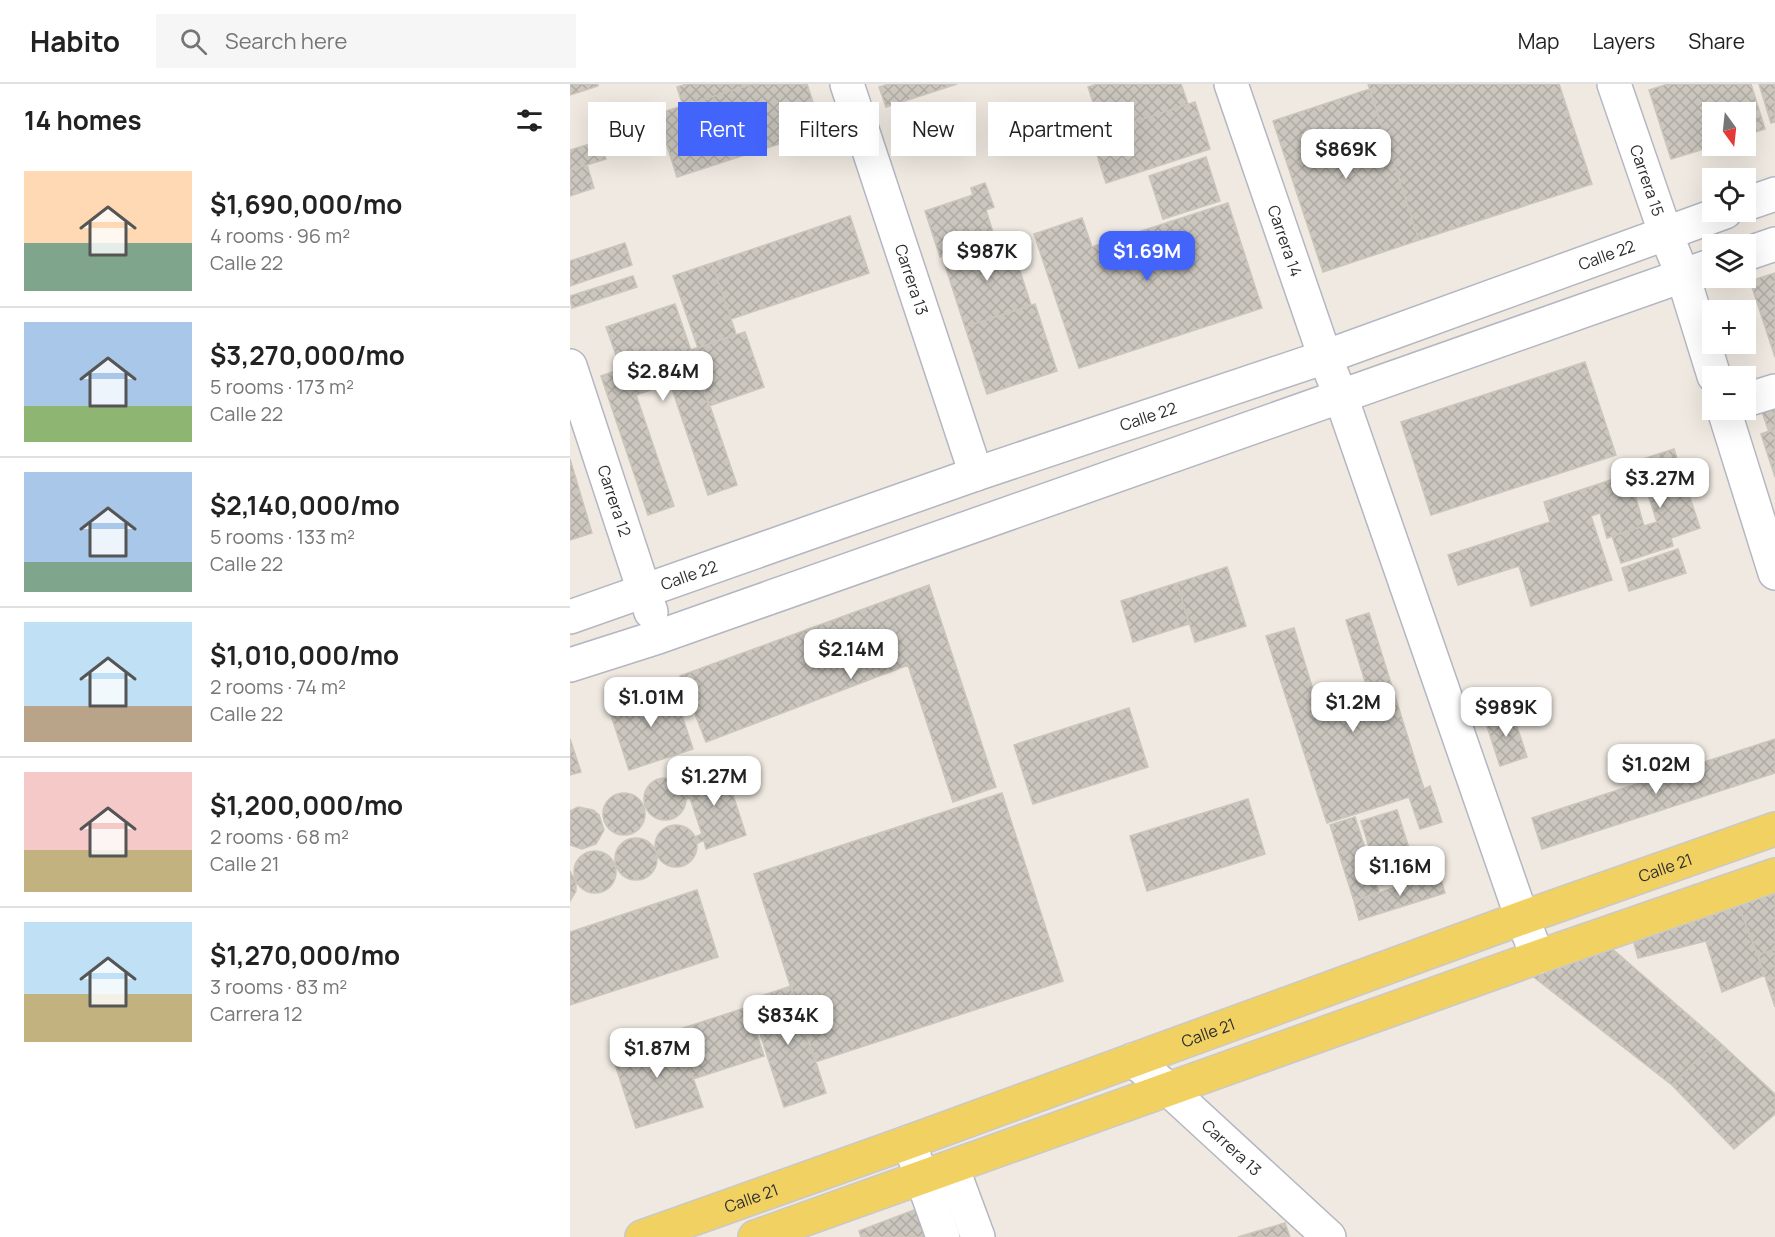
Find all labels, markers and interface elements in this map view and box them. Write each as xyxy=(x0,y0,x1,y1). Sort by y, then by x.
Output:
search box xyxy=(156,14,576,68)
text: Habito xyxy=(30,22,120,60)
icon: search xyxy=(177,25,210,58)
text: Search here xyxy=(225,26,347,56)
text: Map xyxy=(1518,27,1559,55)
text: Layers xyxy=(1592,27,1655,55)
text: Share xyxy=(1688,27,1745,55)
text: 14 homes xyxy=(24,102,142,138)
chip: Buy xyxy=(588,102,666,156)
chip: Rent xyxy=(678,102,767,156)
chip: Filters xyxy=(779,102,879,156)
chip: New xyxy=(891,102,976,156)
chip: Apartment xyxy=(988,102,1134,156)
north arrow xyxy=(1702,102,1756,156)
map controls xyxy=(1702,102,1756,420)
icon: filters xyxy=(513,104,546,137)
pin: $869K xyxy=(1304,129,1388,180)
text: $869K xyxy=(1315,135,1377,162)
street label: Carrera 15 xyxy=(1625,142,1670,219)
button: locate xyxy=(1702,168,1756,222)
text: $1,690,000/mo xyxy=(210,186,402,222)
icon: home xyxy=(72,195,144,267)
street label: Carrera 14 xyxy=(1263,202,1308,280)
text: 4 rooms · 96 m² xyxy=(210,222,350,249)
pin: $987K xyxy=(945,231,1029,282)
pin: $1.69M xyxy=(1098,231,1196,282)
button: layers xyxy=(1702,234,1756,288)
street label: Calle 22 xyxy=(1575,235,1638,275)
text: $987K xyxy=(957,237,1017,264)
text: $1.69M xyxy=(1113,237,1181,264)
street label: Carrera 13 xyxy=(890,241,934,318)
text: Calle 22 xyxy=(210,249,283,276)
button: + xyxy=(1702,300,1756,354)
text: $3,270,000/mo xyxy=(210,337,405,373)
icon: home xyxy=(72,346,144,418)
pin: $2.84M xyxy=(614,351,712,402)
text: $2.84M xyxy=(627,357,699,384)
button: − xyxy=(1702,366,1756,420)
text: 5 rooms · 173 m² xyxy=(210,373,354,400)
street label: Calle 22 xyxy=(1117,397,1179,436)
text: Calle 22 xyxy=(210,400,283,427)
pin: $3.27M xyxy=(1611,458,1709,509)
street label: Carrera 12 xyxy=(592,462,636,539)
text: $3.27M xyxy=(1625,464,1695,491)
text: $2,140,000/mo xyxy=(210,487,400,523)
icon: home xyxy=(72,496,144,568)
text: 5 rooms · 133 m² xyxy=(210,523,355,550)
text: Calle 22 xyxy=(210,550,283,577)
street label: Calle 22 xyxy=(658,555,720,595)
pin: $2.14M xyxy=(802,629,900,680)
text: $2.14M xyxy=(818,635,884,662)
text: $1,010,000/mo xyxy=(210,637,399,673)
icon: home xyxy=(72,646,144,718)
text: 2 rooms · 74 m² xyxy=(210,673,346,700)
pin: $1.01M xyxy=(602,677,700,728)
pin: $1.2M xyxy=(1311,682,1395,733)
text: $1.01M xyxy=(618,683,684,710)
pin: $989K xyxy=(1464,687,1548,738)
text: $1.2M xyxy=(1325,688,1381,715)
text: $989K xyxy=(1475,693,1537,720)
text: Calle 22 xyxy=(210,700,283,727)
pin: $1.02M xyxy=(1607,744,1705,795)
text: $1.02M xyxy=(1622,750,1690,777)
pin: $1.27M xyxy=(665,756,763,807)
text: $1.27M xyxy=(681,762,747,789)
text: $1,200,000/mo xyxy=(210,787,403,823)
icon: home xyxy=(72,796,144,868)
text: 2 rooms · 68 m² xyxy=(210,823,349,850)
pin: $1.16M xyxy=(1351,846,1449,897)
street label: Calle 21 xyxy=(1635,848,1695,887)
text: Calle 21 xyxy=(210,850,280,877)
text: $1.16M xyxy=(1369,852,1431,879)
text: $1,270,000/mo xyxy=(210,937,400,973)
icon: home xyxy=(72,946,144,1018)
text: 3 rooms · 83 m² xyxy=(210,973,347,1000)
pin: $834K xyxy=(746,995,830,1046)
text: Carrera 12 xyxy=(210,1000,302,1027)
text: $834K xyxy=(757,1001,819,1028)
street label: Calle 21 xyxy=(1178,1013,1238,1053)
pin: $1.87M xyxy=(608,1028,706,1079)
text: $1.87M xyxy=(624,1034,690,1061)
street label: Carrera 13 xyxy=(1197,1114,1266,1181)
street label: Calle 21 xyxy=(721,1178,781,1218)

